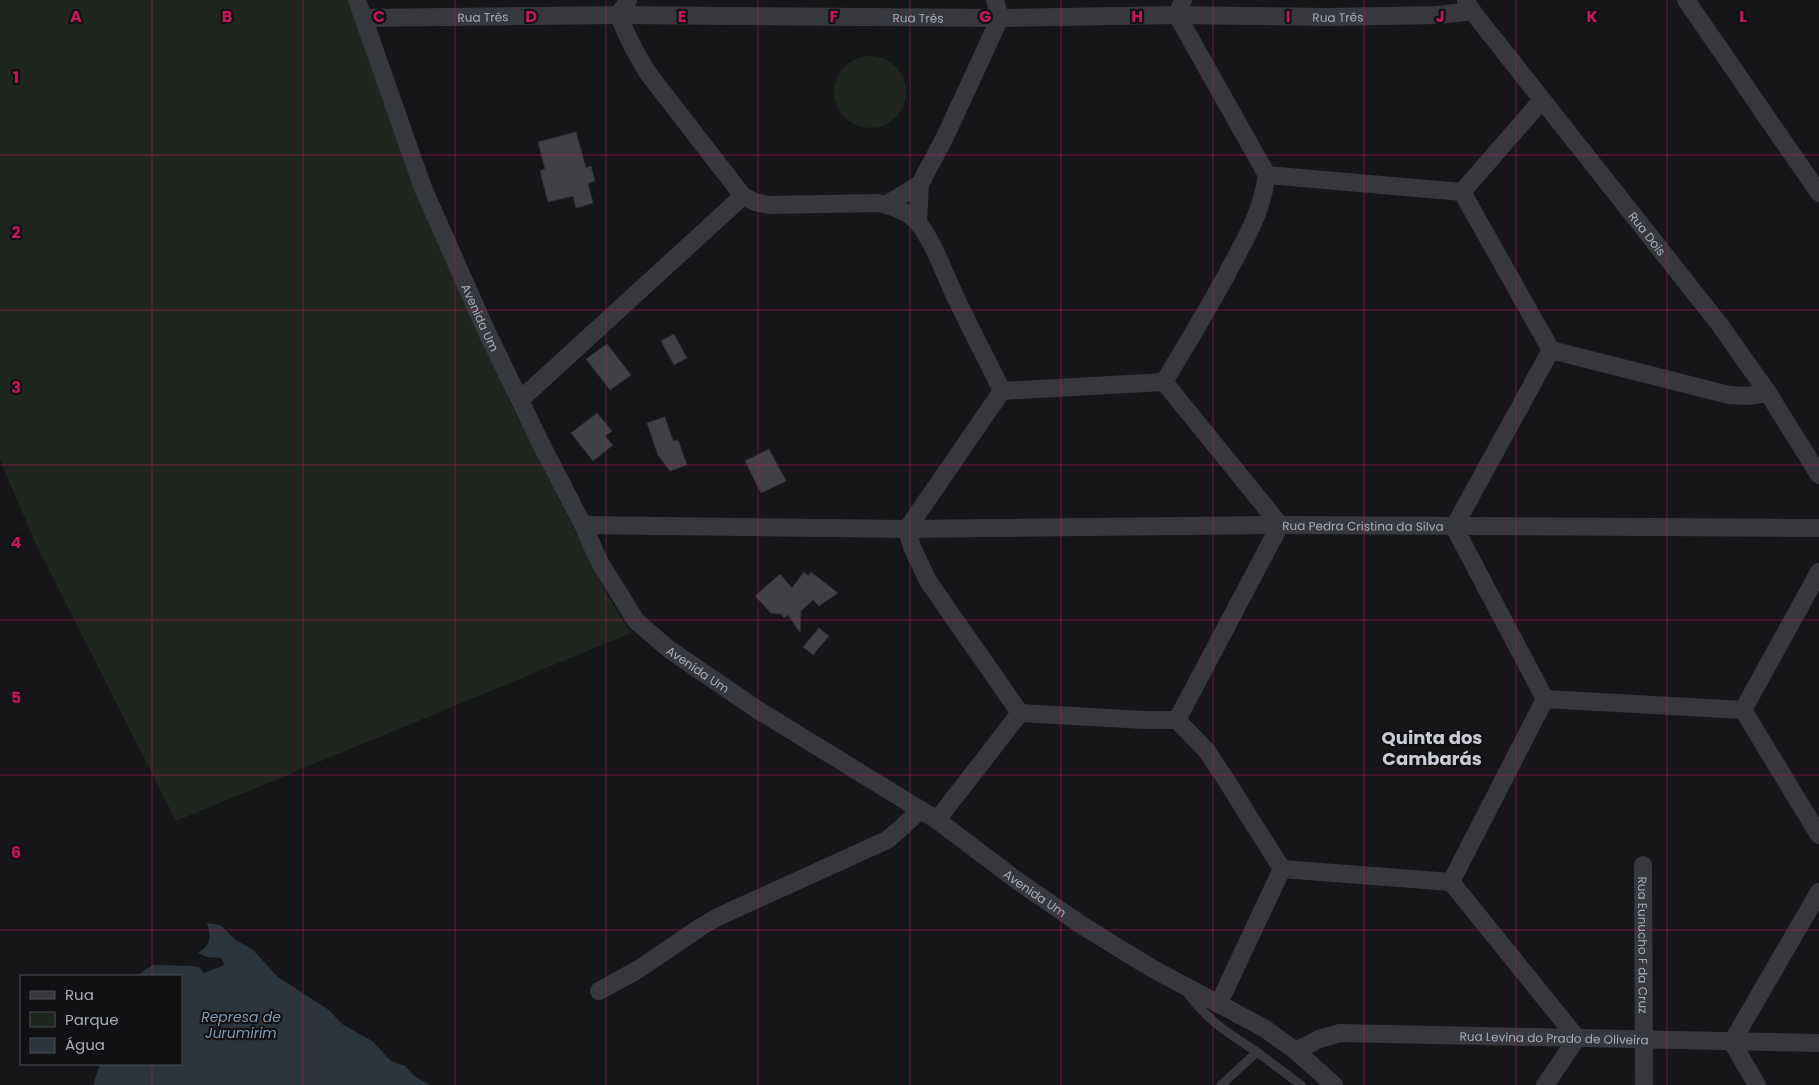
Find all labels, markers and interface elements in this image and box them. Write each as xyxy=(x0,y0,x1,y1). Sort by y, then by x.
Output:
text: A xyxy=(70,5,82,28)
text: B xyxy=(222,5,232,28)
text: C xyxy=(373,5,385,28)
text: D xyxy=(525,5,537,28)
text: E xyxy=(678,5,686,28)
text: F xyxy=(830,5,839,28)
text: G xyxy=(979,5,991,28)
text: H xyxy=(1131,5,1143,28)
text: I xyxy=(1286,5,1290,28)
text: J xyxy=(1435,5,1445,28)
text: K xyxy=(1586,5,1598,28)
text: L xyxy=(1739,5,1747,28)
street label: Rua Três xyxy=(457,8,509,25)
street label: Rua Três xyxy=(1312,8,1364,26)
street label: Rua Três xyxy=(892,9,944,26)
text: 1 xyxy=(13,66,19,89)
street label: Rua Dois xyxy=(1625,208,1670,259)
text: 2 xyxy=(11,221,21,244)
street label: Avenida Um xyxy=(458,281,504,354)
text: 3 xyxy=(11,376,21,399)
street label: Rua Pedra Cristina da Silva xyxy=(1282,517,1444,534)
text: 4 xyxy=(11,531,22,554)
street label: Avenida Um xyxy=(663,642,733,697)
text: 5 xyxy=(11,686,21,709)
district label: Quinta dos Cambarás xyxy=(1382,725,1482,771)
text: 6 xyxy=(11,841,21,864)
street label: Avenida Um xyxy=(1000,865,1070,921)
street label: Rua Eunucho F da Cruz xyxy=(1635,876,1652,1014)
legend xyxy=(20,975,182,1065)
text: Rua xyxy=(65,984,94,1005)
water label: Represa de Jurumirim xyxy=(201,1007,281,1043)
text: Parque xyxy=(65,1009,118,1030)
street label: Rua Levina do Prado de Oliveira xyxy=(1459,1027,1649,1048)
text: Água xyxy=(65,1034,105,1055)

